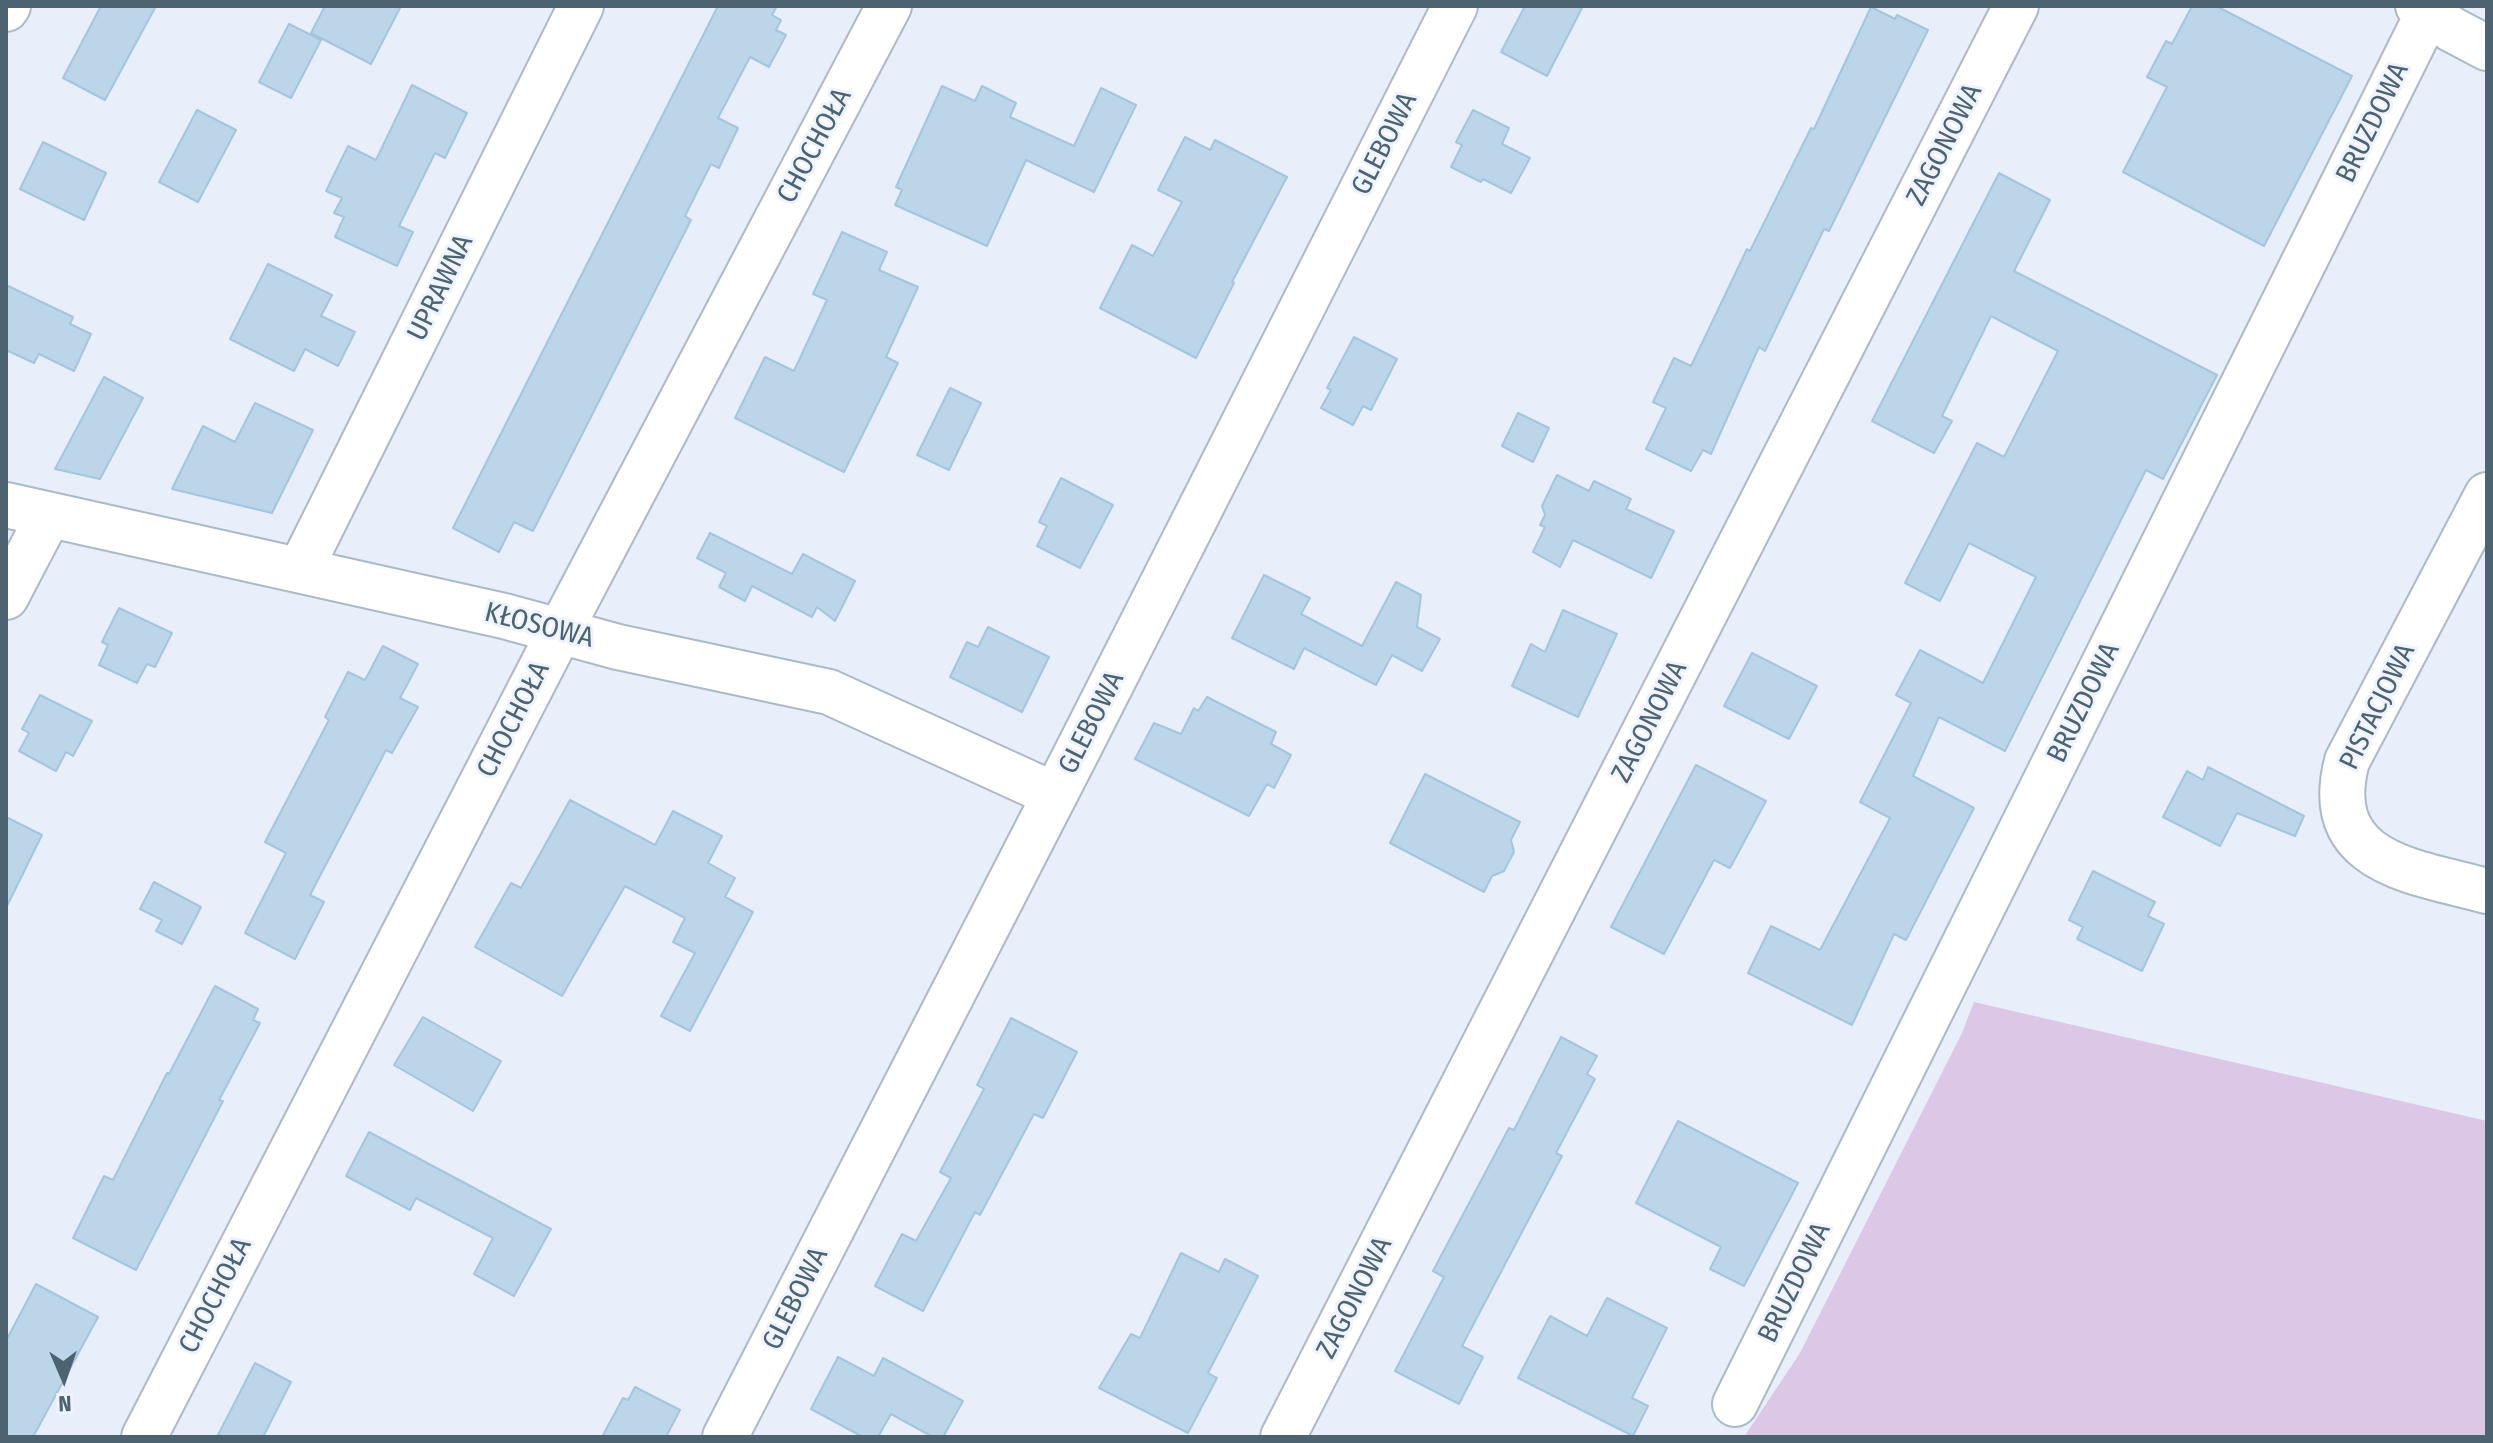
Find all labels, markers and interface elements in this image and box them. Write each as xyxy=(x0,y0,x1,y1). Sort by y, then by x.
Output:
street label: BRUZDOWA xyxy=(2330,58,2416,188)
street label: ZAGONOWA xyxy=(1900,79,1990,211)
street label: CHOCHOŁA xyxy=(771,83,859,209)
street label: GLEBOWA xyxy=(1345,87,1425,201)
street label: UPRAWNA xyxy=(401,229,481,347)
street label: KŁOSOWA xyxy=(481,596,597,656)
street label: BRUZDOWA xyxy=(2041,638,2127,768)
street label: PISTACJOWA xyxy=(2333,638,2423,776)
street label: ZAGONOWA xyxy=(1605,656,1695,788)
street label: CHOCHOŁA xyxy=(471,657,557,783)
street label: GLEBOWA xyxy=(1052,666,1132,780)
street label: BRUZDOWA xyxy=(1752,1218,1838,1348)
street label: ZAGONOWA xyxy=(1310,1232,1400,1364)
street label: CHOCHOŁA xyxy=(173,1233,259,1359)
street label: GLEBOWA xyxy=(756,1242,836,1356)
north arrow xyxy=(24,1339,104,1419)
text: N xyxy=(58,1390,72,1417)

